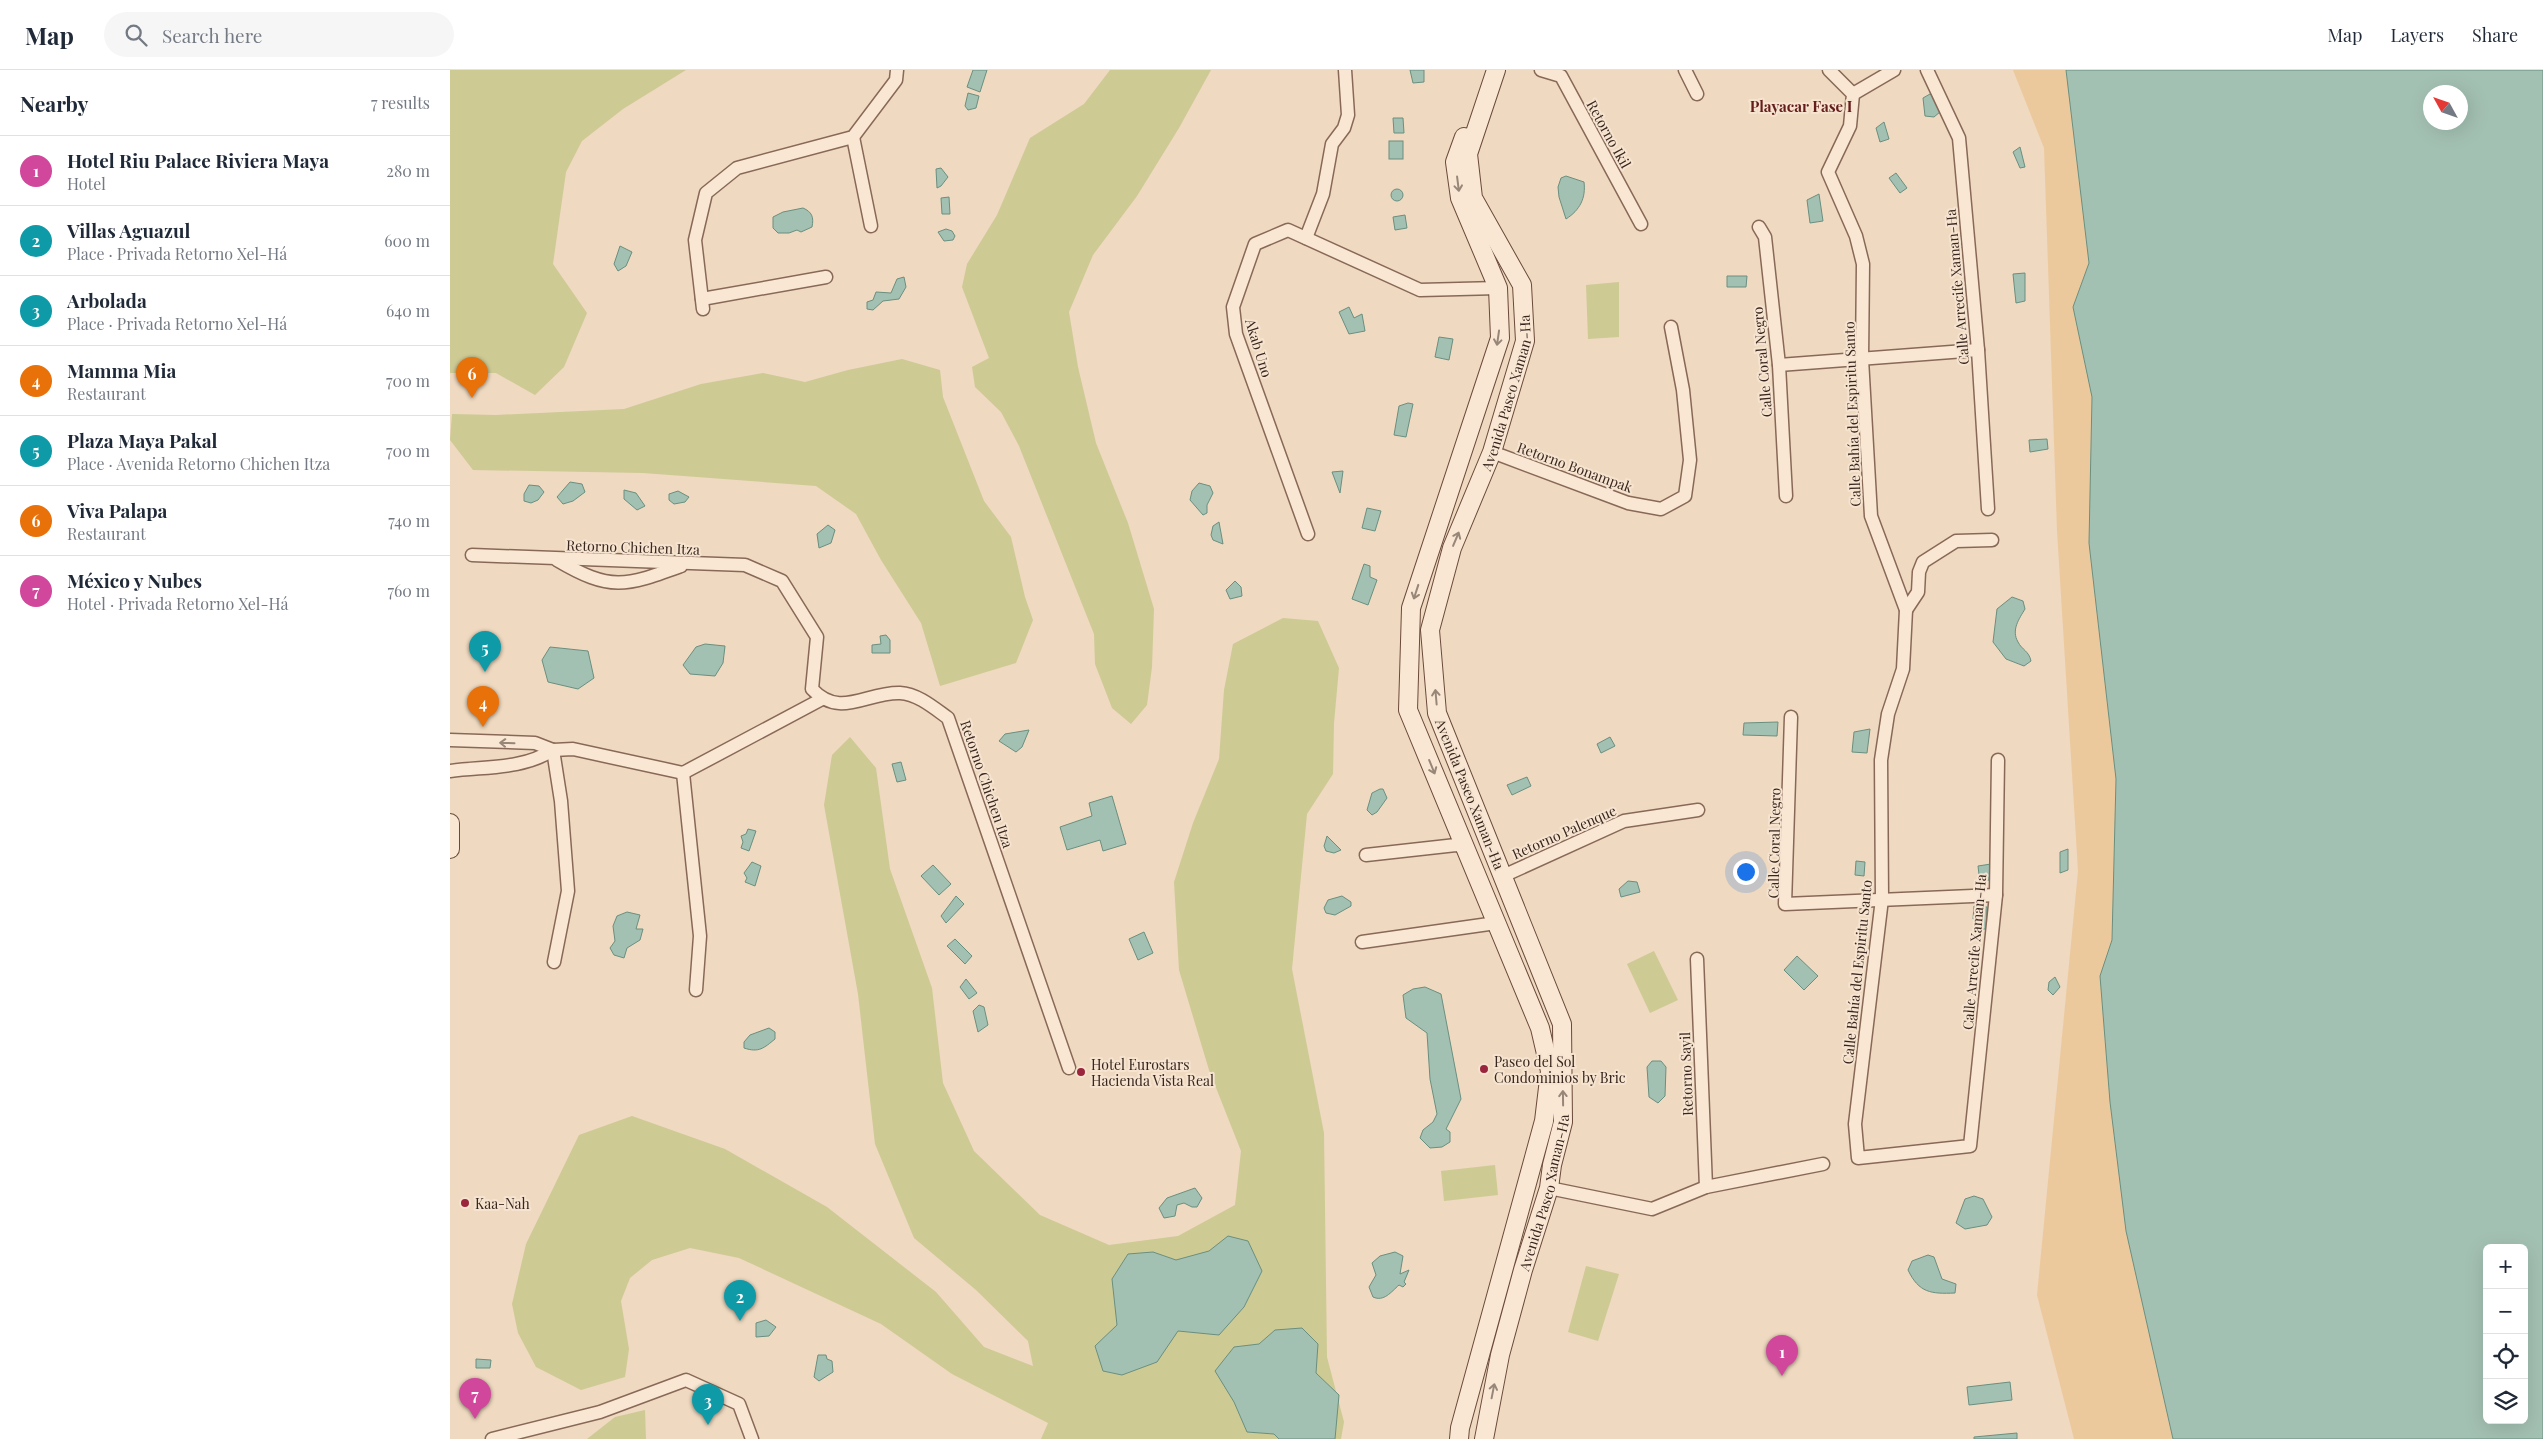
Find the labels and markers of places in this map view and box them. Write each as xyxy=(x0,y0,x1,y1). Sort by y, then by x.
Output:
pin: 6 xyxy=(456,357,488,398)
pin: 5 xyxy=(469,631,501,672)
pin: 4 xyxy=(467,686,499,727)
place label: Paseo del Sol Condominios by Bric xyxy=(1494,1052,1626,1087)
place label: Hotel Eurostars Hacienda Vista Real xyxy=(1091,1055,1214,1090)
marker: Paseo del Sol Condominios by Bric xyxy=(1478,1063,1490,1075)
marker: Hotel Eurostars Hacienda Vista Real xyxy=(1075,1066,1087,1078)
place label: Kaa-Nah xyxy=(475,1194,530,1213)
marker: Kaa-Nah xyxy=(459,1197,471,1209)
pin: 2 xyxy=(724,1280,756,1321)
pin: 1 xyxy=(1766,1335,1798,1376)
pin: 7 xyxy=(459,1378,491,1419)
pin: 3 xyxy=(692,1384,724,1425)

